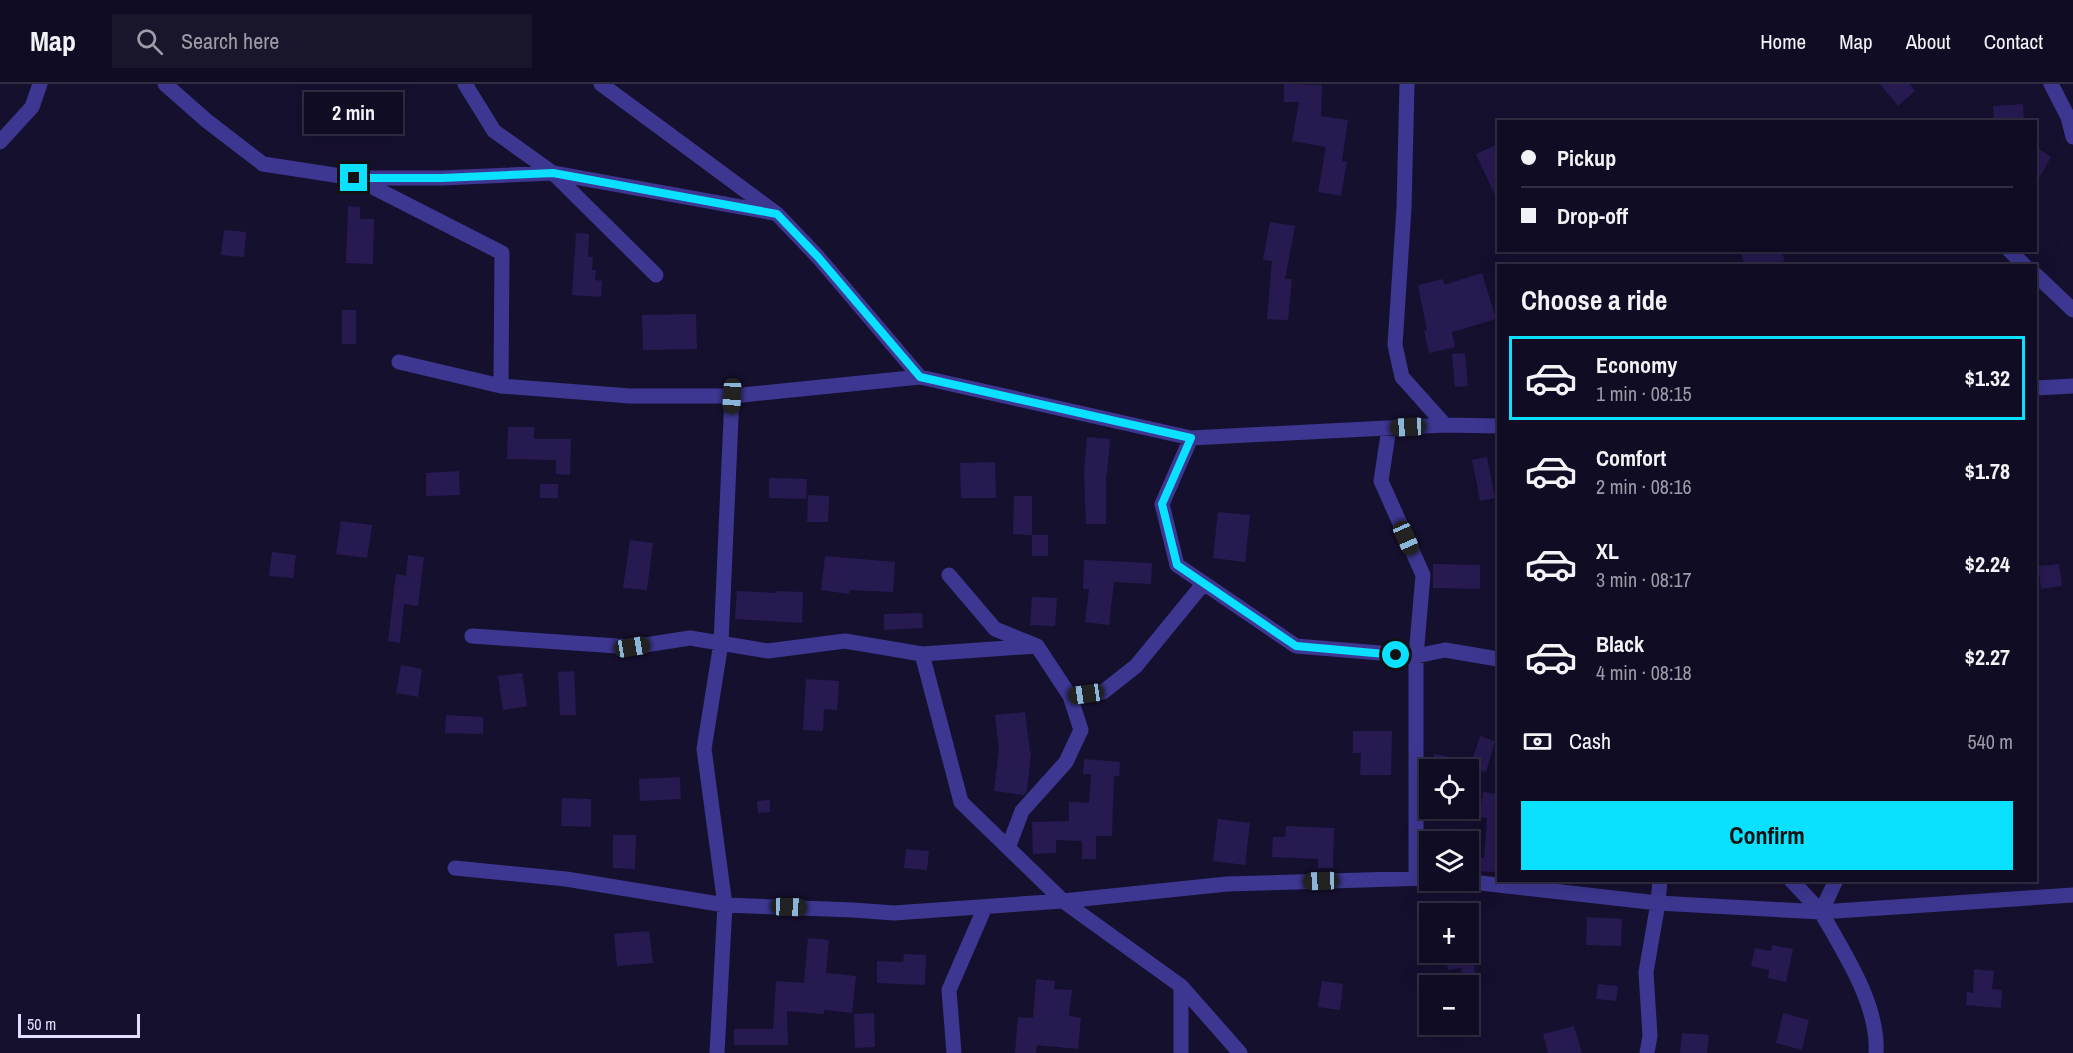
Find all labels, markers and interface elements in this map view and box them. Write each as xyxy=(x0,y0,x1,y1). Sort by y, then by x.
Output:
search box xyxy=(112,14,532,68)
text: Map xyxy=(30,22,76,60)
icon: search xyxy=(133,25,166,58)
text: Search here xyxy=(181,26,279,56)
text: Home xyxy=(1760,27,1806,56)
text: Map xyxy=(1839,27,1873,56)
text: About xyxy=(1906,27,1951,56)
text: Contact xyxy=(1984,27,2043,56)
callout: 2 min xyxy=(304,91,404,133)
text: 2 min xyxy=(332,99,375,126)
text: Pickup xyxy=(1557,143,1616,173)
route end xyxy=(340,164,367,191)
text: Drop-off xyxy=(1557,201,1628,231)
text: Choose a ride xyxy=(1521,282,1667,318)
text: Economy xyxy=(1596,350,1677,380)
icon: car xyxy=(1524,351,1578,405)
text: $1.32 xyxy=(1965,363,2010,393)
car xyxy=(722,378,742,414)
text: 1 min · 08:15 xyxy=(1596,380,1692,407)
car xyxy=(1390,417,1426,437)
text: Comfort xyxy=(1596,443,1666,473)
icon: car xyxy=(1524,444,1578,498)
text: $1.78 xyxy=(1965,456,2010,486)
text: 2 min · 08:16 xyxy=(1596,473,1692,500)
car xyxy=(1390,518,1422,558)
text: XL xyxy=(1596,536,1619,566)
icon: car xyxy=(1524,537,1578,591)
text: $2.24 xyxy=(1965,549,2010,579)
text: 3 min · 08:17 xyxy=(1596,566,1692,593)
text: Black xyxy=(1596,629,1644,659)
icon: car xyxy=(1524,630,1578,684)
car xyxy=(613,635,651,659)
route start xyxy=(1382,641,1409,668)
text: $2.27 xyxy=(1965,642,2010,672)
text: 4 min · 08:18 xyxy=(1596,659,1692,686)
car xyxy=(1067,683,1105,705)
icon: cash xyxy=(1521,725,1554,758)
text: Cash xyxy=(1569,726,1611,756)
text: 540 m xyxy=(1967,728,2013,755)
map controls xyxy=(1419,759,1479,1035)
button: locate xyxy=(1419,759,1479,819)
button: Confirm xyxy=(1521,801,2013,870)
button: layers xyxy=(1419,831,1479,891)
car xyxy=(1303,871,1339,891)
car xyxy=(771,897,807,917)
button: + xyxy=(1419,903,1479,963)
button: − xyxy=(1419,975,1479,1035)
scale bar xyxy=(18,1011,140,1038)
text: 50 m xyxy=(27,1013,56,1035)

